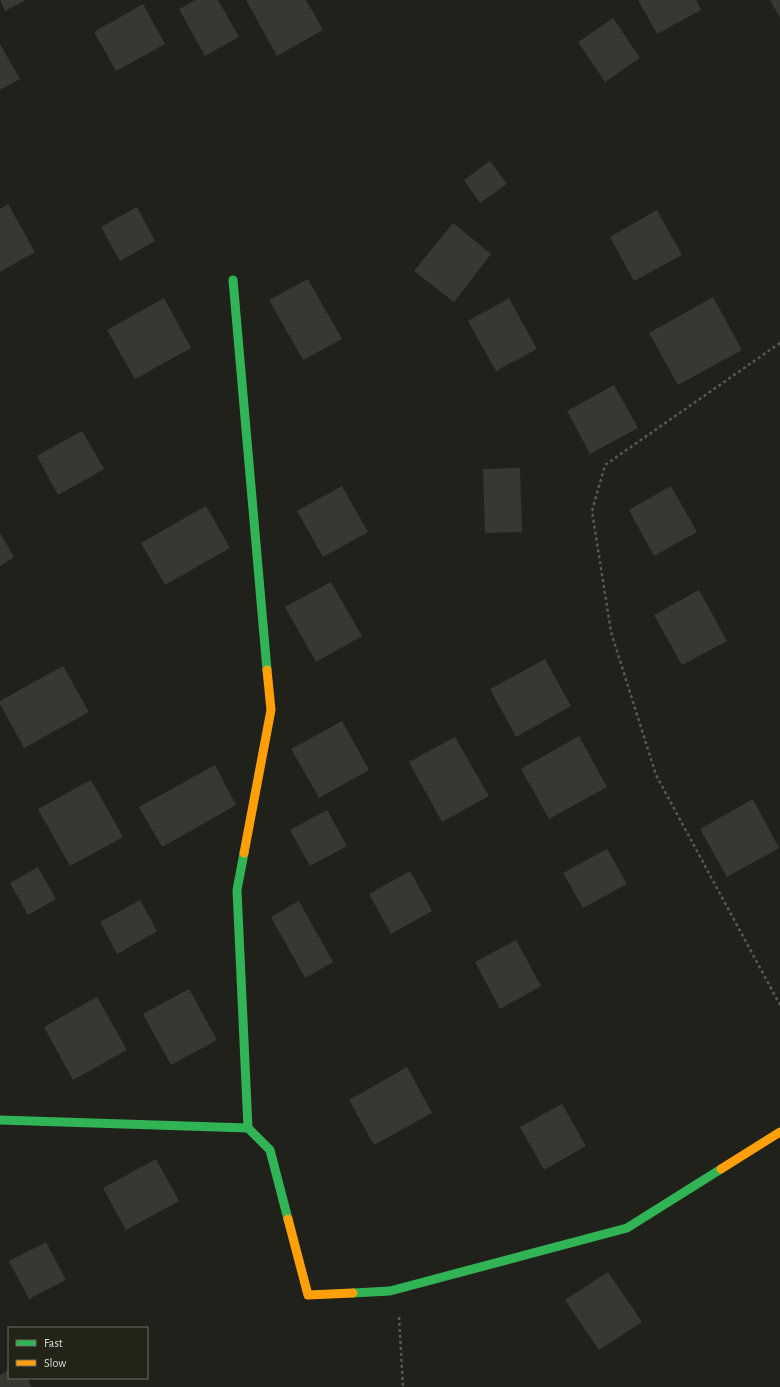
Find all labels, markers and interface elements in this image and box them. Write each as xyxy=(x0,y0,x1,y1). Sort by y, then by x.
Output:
legend xyxy=(8,1327,148,1379)
text: Fast xyxy=(44,1337,63,1349)
text: Slow xyxy=(44,1357,66,1369)

